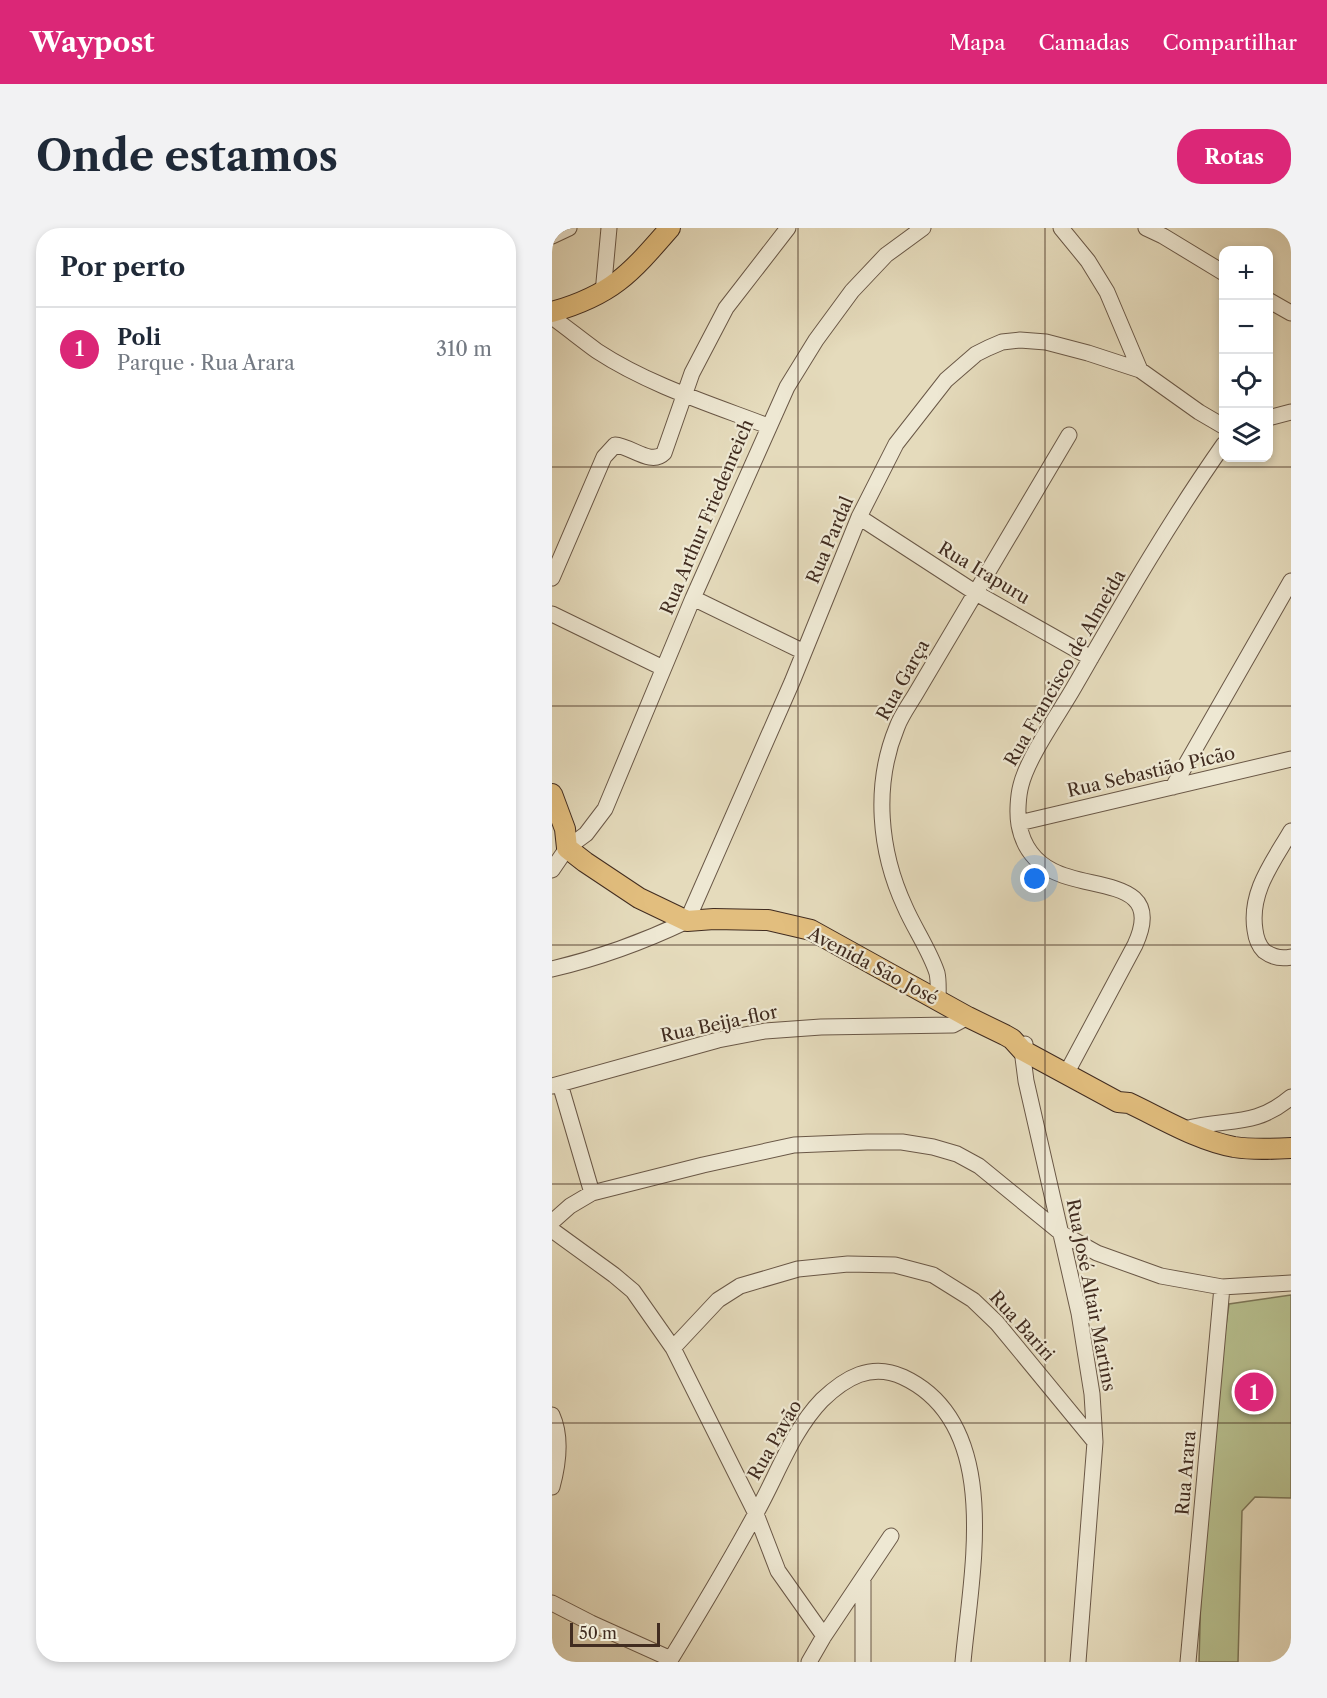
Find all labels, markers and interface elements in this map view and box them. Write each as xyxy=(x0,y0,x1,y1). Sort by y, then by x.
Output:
text: Waypost xyxy=(30,25,154,59)
text: Mapa xyxy=(949,30,1005,55)
text: Camadas xyxy=(1038,30,1129,55)
text: Compartilhar xyxy=(1162,30,1297,55)
button: Rotas xyxy=(1177,129,1291,184)
text: Onde estamos xyxy=(36,130,338,182)
map controls xyxy=(1219,246,1273,462)
button: + xyxy=(1219,246,1273,300)
text: Por perto xyxy=(60,251,185,283)
button: − xyxy=(1219,300,1273,354)
text: Poli xyxy=(117,324,161,351)
text: 1 xyxy=(75,337,84,361)
text: 310 m xyxy=(436,337,492,361)
text: Parque · Rua Arara xyxy=(117,351,295,375)
button: locate xyxy=(1219,354,1273,408)
button: layers xyxy=(1219,408,1273,462)
street label: Rua Arthur Friedenreich xyxy=(656,416,758,618)
street label: Rua Pardal xyxy=(802,493,858,587)
street label: Rua Irapuru xyxy=(934,537,1034,609)
street label: Rua Francisco de Almeida xyxy=(1000,566,1130,770)
street label: Rua Garça xyxy=(872,635,934,724)
street label: Rua Sebastião Picão xyxy=(1065,742,1237,802)
your location xyxy=(1020,864,1049,893)
street label: Avenida São José xyxy=(803,922,942,1010)
street label: Rua Beija-flor xyxy=(658,1001,780,1047)
street label: Rua José Altair Martins xyxy=(1062,1197,1120,1393)
street label: Rua Bariri xyxy=(985,1286,1059,1366)
pin: 1 xyxy=(1234,1370,1274,1414)
street label: Rua Pavão xyxy=(743,1396,807,1484)
street label: Rua Arara xyxy=(1171,1429,1201,1516)
scale bar xyxy=(570,1620,660,1648)
text: 50 m xyxy=(579,1623,617,1643)

